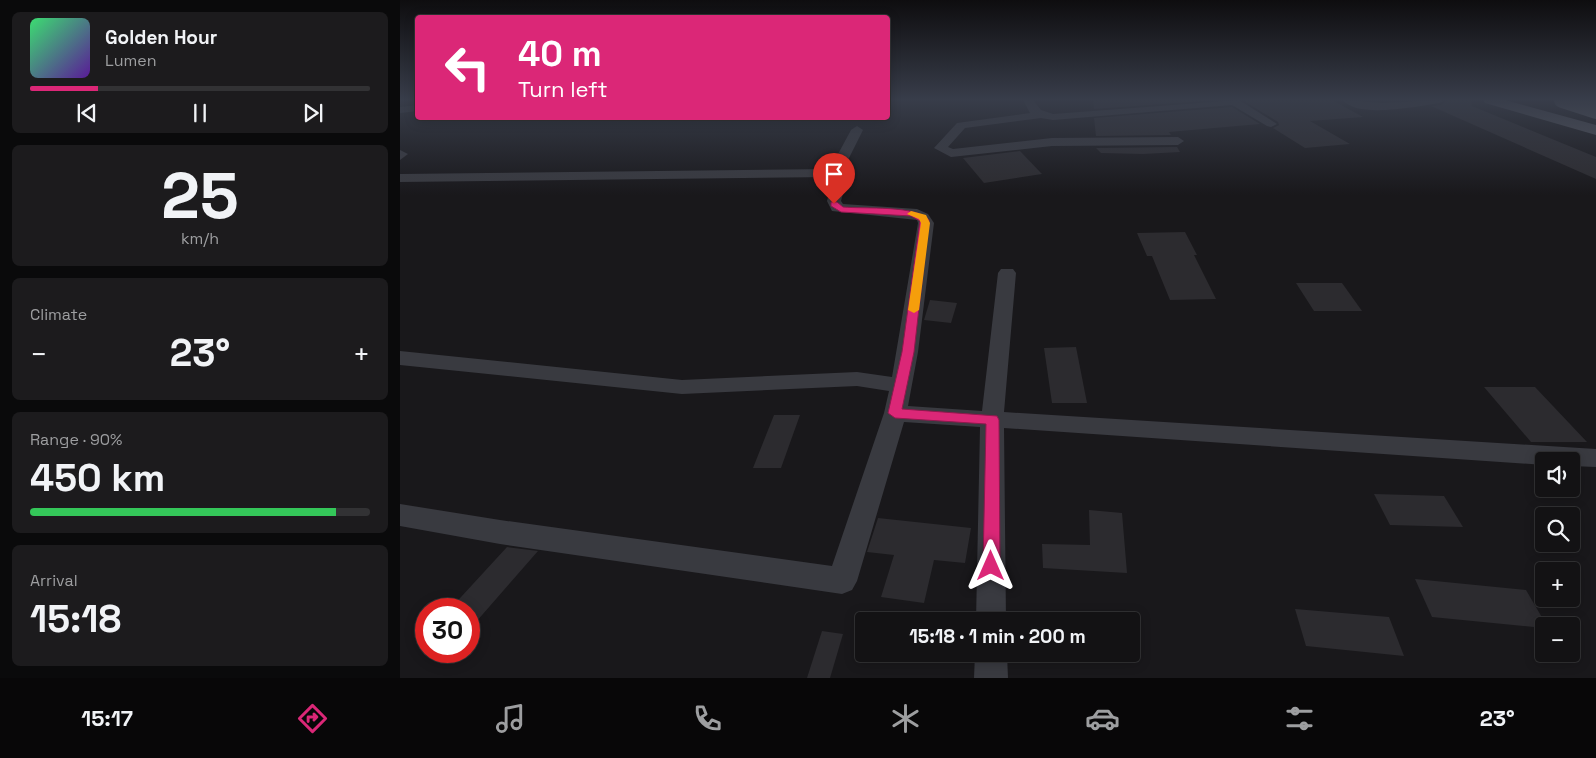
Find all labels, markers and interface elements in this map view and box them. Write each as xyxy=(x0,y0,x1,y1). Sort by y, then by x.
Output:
text: Golden Hour xyxy=(105,25,217,50)
text: 40 m xyxy=(518,32,602,76)
icon: left xyxy=(435,35,500,100)
text: Lumen xyxy=(105,50,157,71)
text: Turn left xyxy=(518,75,608,103)
icon: previous xyxy=(73,99,101,127)
icon: pause xyxy=(186,99,214,127)
icon: next xyxy=(299,99,327,127)
pin xyxy=(813,153,855,204)
text: 25 xyxy=(161,154,239,237)
icon: arrive xyxy=(820,160,848,188)
text: km/h xyxy=(181,228,219,249)
text: Climate xyxy=(30,304,87,325)
text: 23° xyxy=(170,329,230,377)
text: − xyxy=(30,336,47,372)
text: + xyxy=(353,336,370,372)
text: Range · 90% xyxy=(30,429,122,450)
map controls xyxy=(1535,452,1580,662)
button: sound xyxy=(1535,452,1580,497)
text: 450 km xyxy=(30,454,165,502)
button: search xyxy=(1535,507,1580,552)
position arrow xyxy=(964,539,1016,591)
button: + xyxy=(1535,562,1580,607)
text: Arrival xyxy=(30,570,78,591)
text: 15:18 xyxy=(30,595,121,643)
speed limit sign: 30 xyxy=(415,598,480,663)
button: − xyxy=(1535,617,1580,662)
text: 15:18 · 1 min · 200 m xyxy=(909,624,1086,649)
icon: directions xyxy=(295,701,330,736)
icon: music xyxy=(493,701,528,736)
icon: phone xyxy=(690,701,725,736)
icon: climate xyxy=(888,701,923,736)
icon: car xyxy=(1085,701,1120,736)
icon: filters xyxy=(1282,701,1317,736)
text: 15:17 xyxy=(81,704,133,732)
text: 23° xyxy=(1480,704,1515,732)

